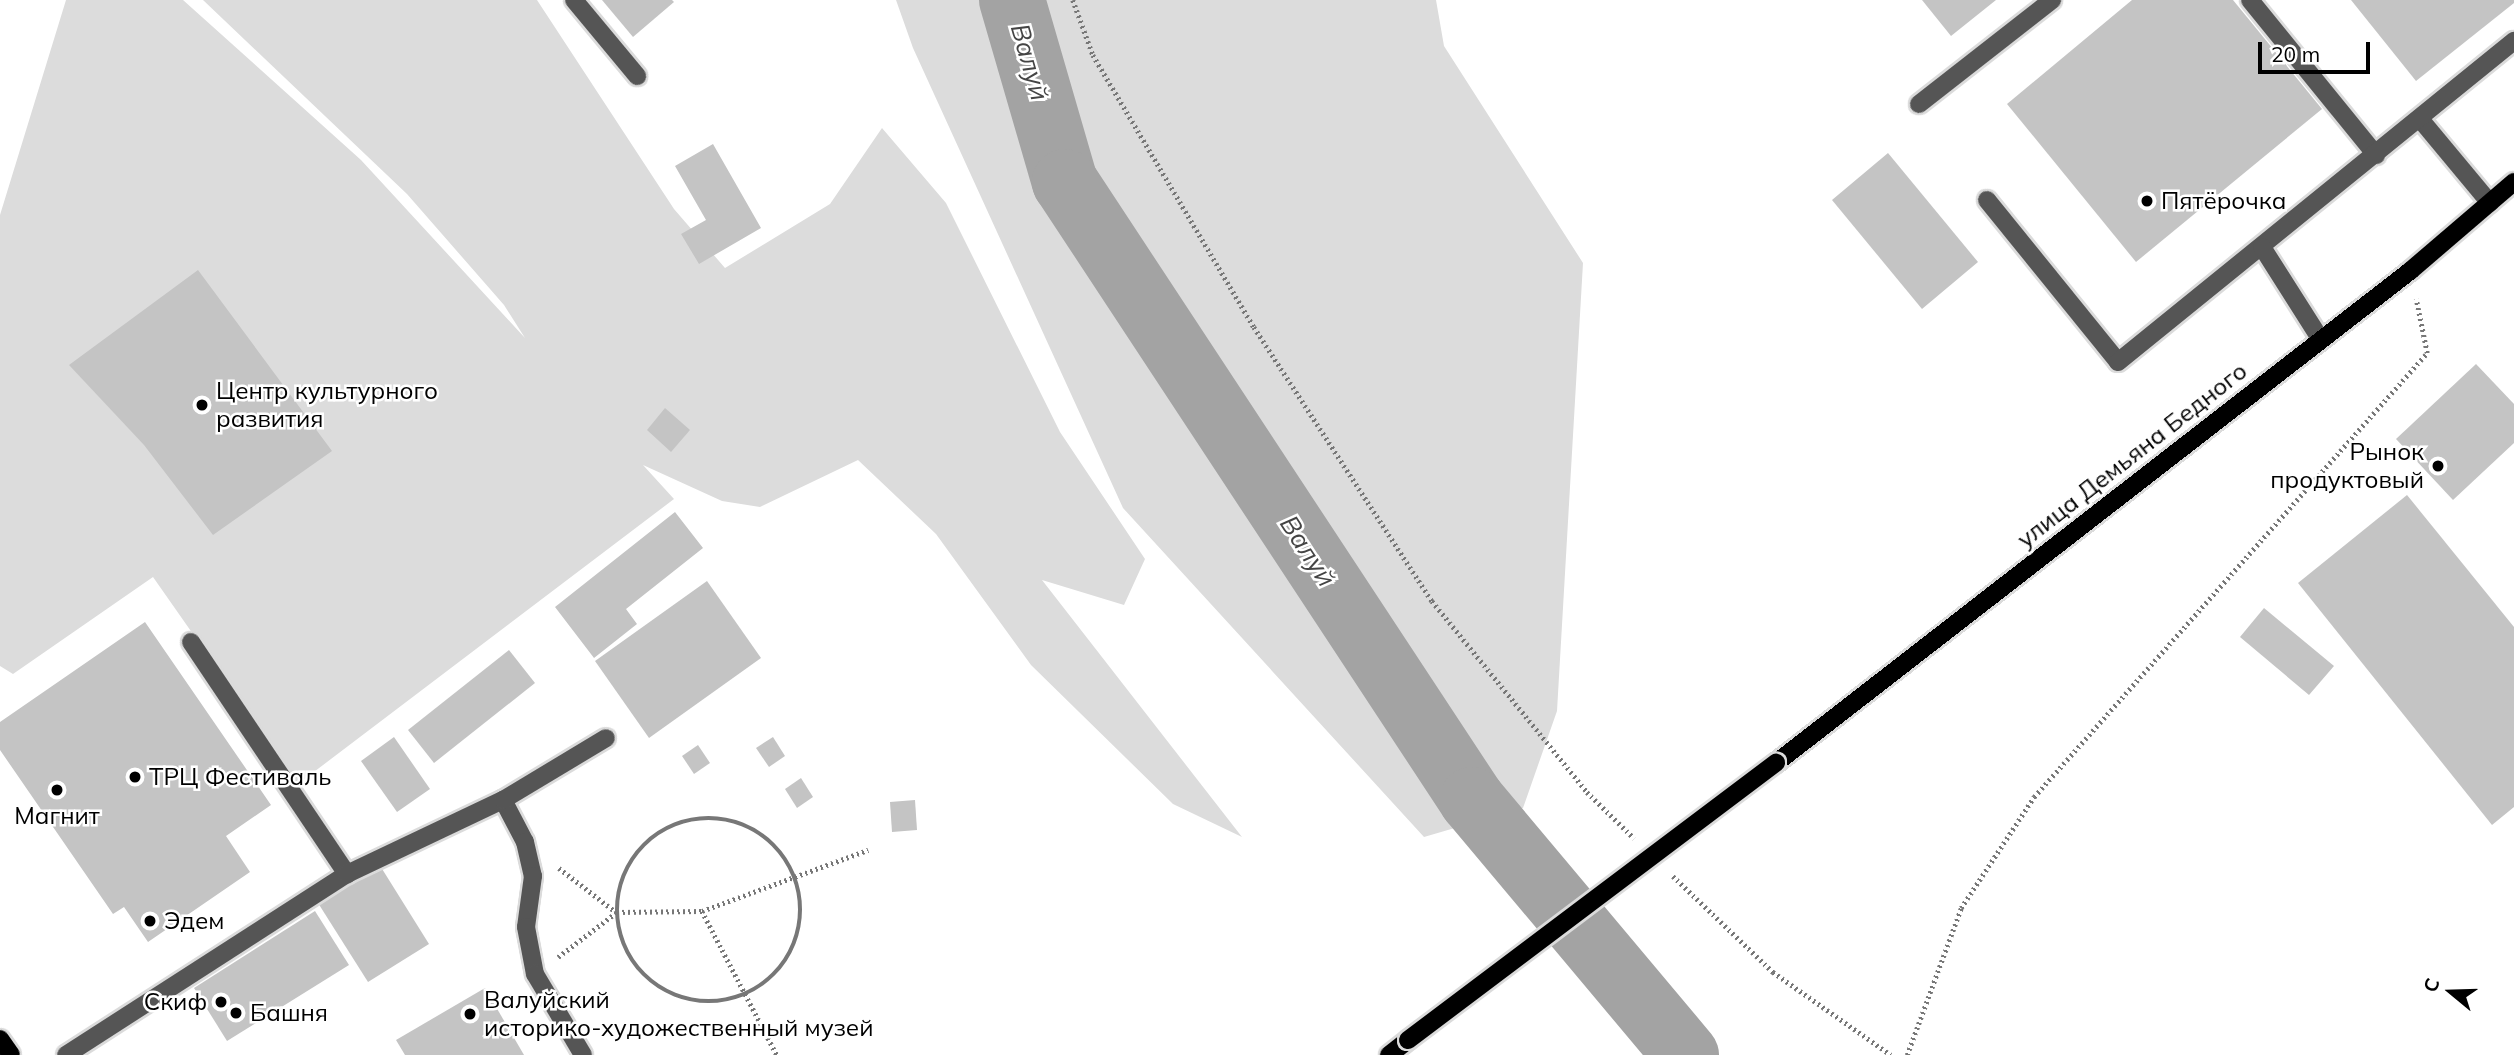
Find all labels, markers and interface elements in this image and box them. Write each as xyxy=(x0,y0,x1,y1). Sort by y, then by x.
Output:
water label: Валуй xyxy=(1004,20,1056,104)
scale bar xyxy=(2262,28,2374,72)
text: 20 m xyxy=(2271,41,2320,67)
place label: Пятёрочка xyxy=(2161,187,2286,215)
marker: Пятёрочка xyxy=(2139,193,2155,209)
street label: улица Демьяна Бедного xyxy=(2011,356,2253,554)
place label: Центр культурного развития xyxy=(216,377,438,433)
marker: Центр культурного развития xyxy=(194,397,210,413)
place label: Рынок продуктовый xyxy=(2270,438,2424,494)
marker: Рынок продуктовый xyxy=(2430,458,2446,474)
water label: Валуй xyxy=(1274,510,1342,592)
place label: ТРЦ Фестиваль xyxy=(149,763,331,791)
marker: ТРЦ Фестиваль xyxy=(127,769,143,785)
marker: Магнит xyxy=(49,782,65,798)
place label: Магнит xyxy=(14,802,100,830)
place label: Эдем xyxy=(164,907,224,935)
marker: Эдем xyxy=(142,913,158,929)
north arrow xyxy=(2416,957,2486,1027)
text: С xyxy=(2418,975,2445,995)
place label: Валуйский историко-художественный музей xyxy=(484,986,873,1042)
place label: Скиф xyxy=(144,988,207,1016)
marker: Скиф xyxy=(213,994,229,1010)
place label: Башня xyxy=(250,999,328,1027)
marker: Башня xyxy=(228,1005,244,1021)
marker: Валуйский историко-художественный музей xyxy=(462,1006,478,1022)

